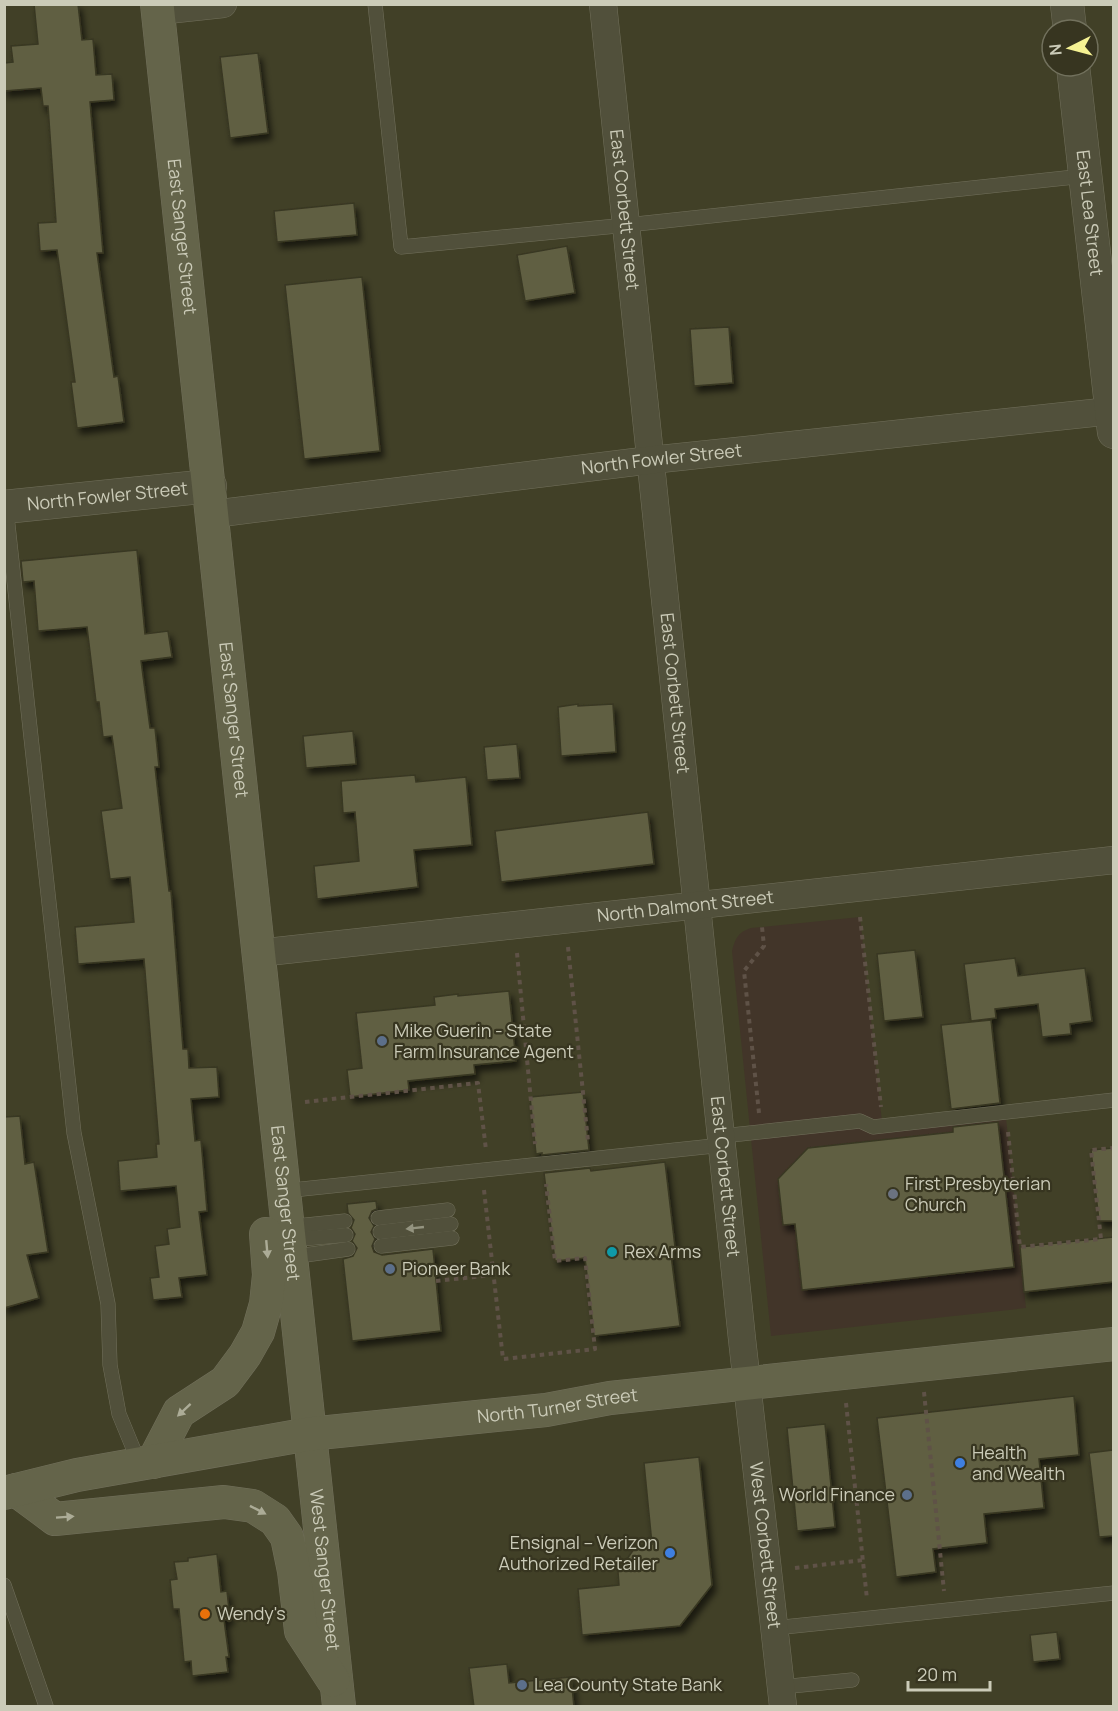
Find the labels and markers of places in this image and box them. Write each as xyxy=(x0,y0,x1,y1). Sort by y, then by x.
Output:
place label: Mike Guerin - State Farm Insurance Agent xyxy=(394,1018,574,1063)
marker: Mike Guerin - State Farm Insurance Agent xyxy=(375,1034,389,1048)
place label: First Presbyterian Church xyxy=(905,1171,1051,1216)
marker: First Presbyterian Church xyxy=(886,1187,900,1201)
place label: Rex Arms xyxy=(624,1239,701,1263)
marker: Rex Arms xyxy=(605,1245,619,1259)
place label: Pioneer Bank xyxy=(402,1256,511,1280)
marker: Pioneer Bank xyxy=(383,1262,397,1276)
place label: Health and Wealth xyxy=(972,1440,1065,1485)
marker: Health and Wealth xyxy=(953,1456,967,1470)
place label: World Finance xyxy=(779,1482,895,1506)
marker: World Finance xyxy=(900,1488,914,1502)
place label: Ensignal – Verizon Authorized Retailer xyxy=(499,1530,659,1575)
marker: Ensignal – Verizon Authorized Retailer xyxy=(663,1546,677,1560)
place label: Wendy's xyxy=(217,1601,286,1625)
marker: Wendy's xyxy=(198,1607,212,1621)
place label: Lea County State Bank xyxy=(534,1672,723,1696)
marker: Lea County State Bank xyxy=(515,1678,529,1692)

